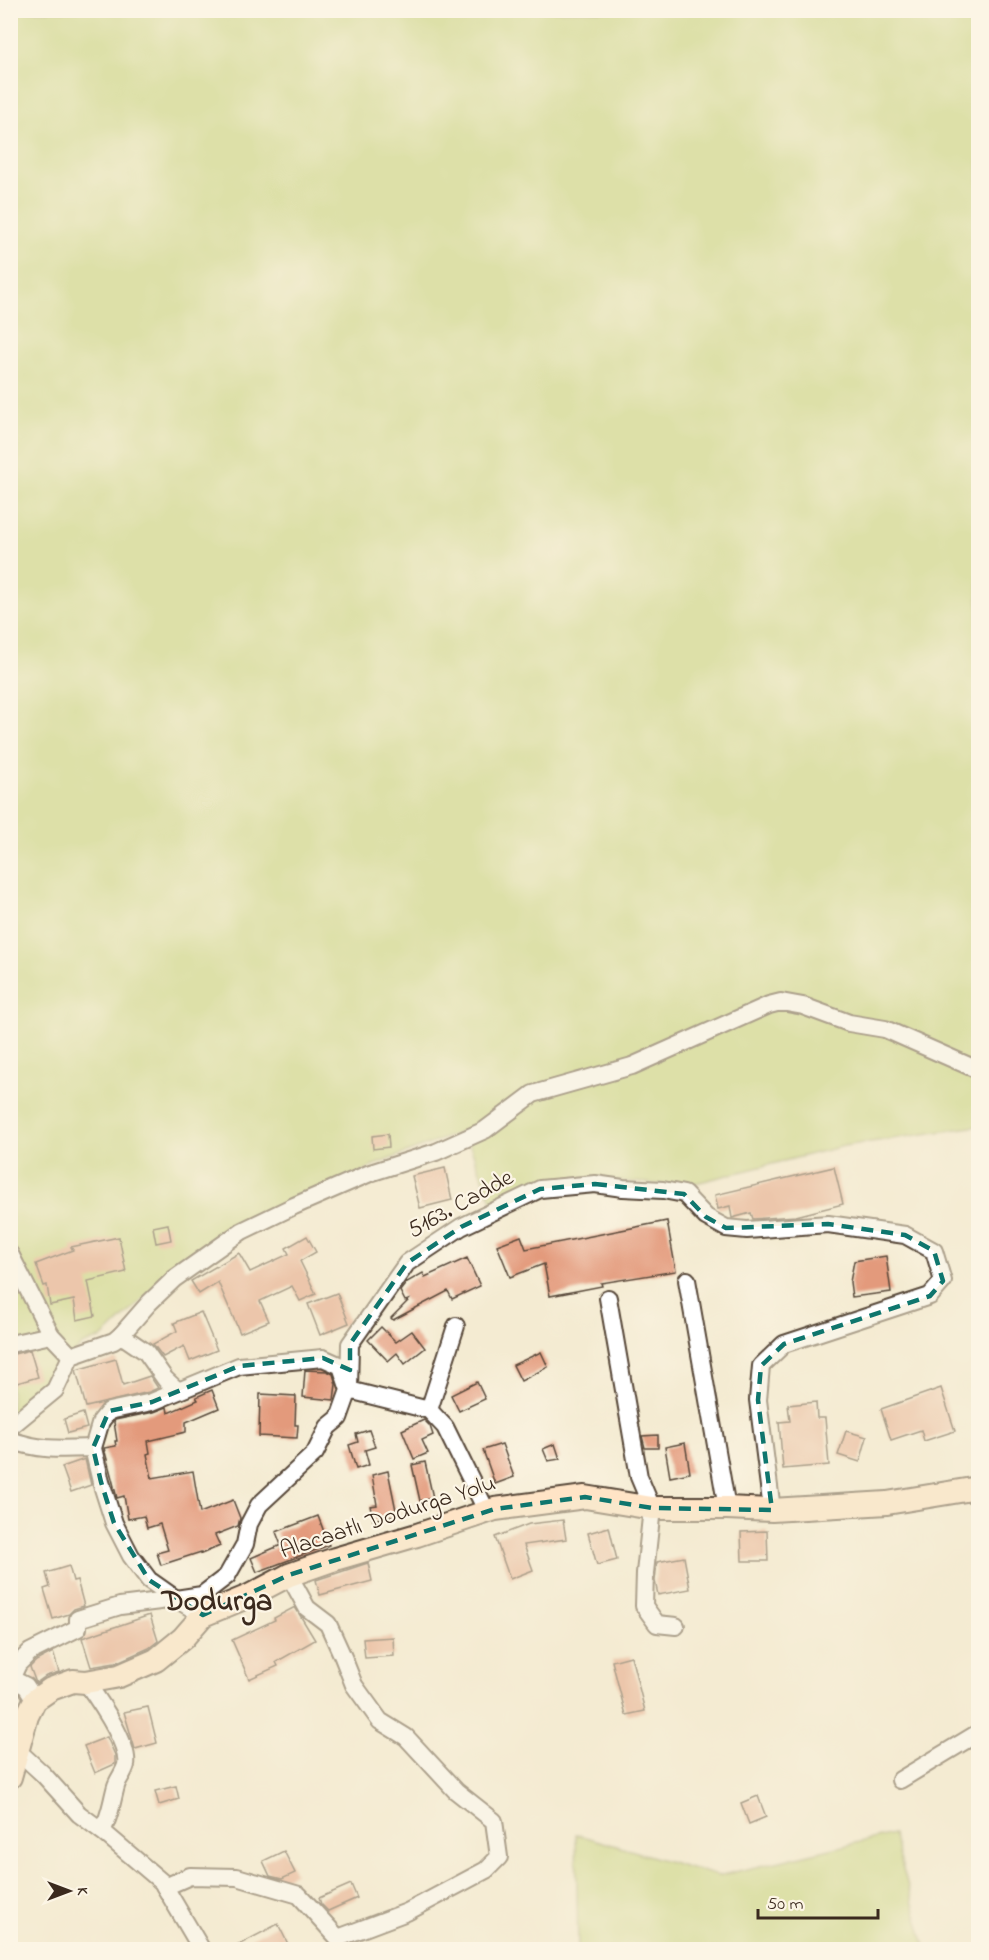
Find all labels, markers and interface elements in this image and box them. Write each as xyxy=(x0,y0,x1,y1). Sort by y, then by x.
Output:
street label: 5163. Cadde xyxy=(402,1161,521,1249)
street label: Alacaatlı Dodurga Yolu xyxy=(276,1467,500,1569)
district label: Dodurga xyxy=(160,1581,272,1626)
north arrow xyxy=(39,1861,99,1921)
scale bar xyxy=(758,1882,878,1920)
text: K xyxy=(70,1887,94,1896)
text: 50 m xyxy=(767,1892,804,1918)

